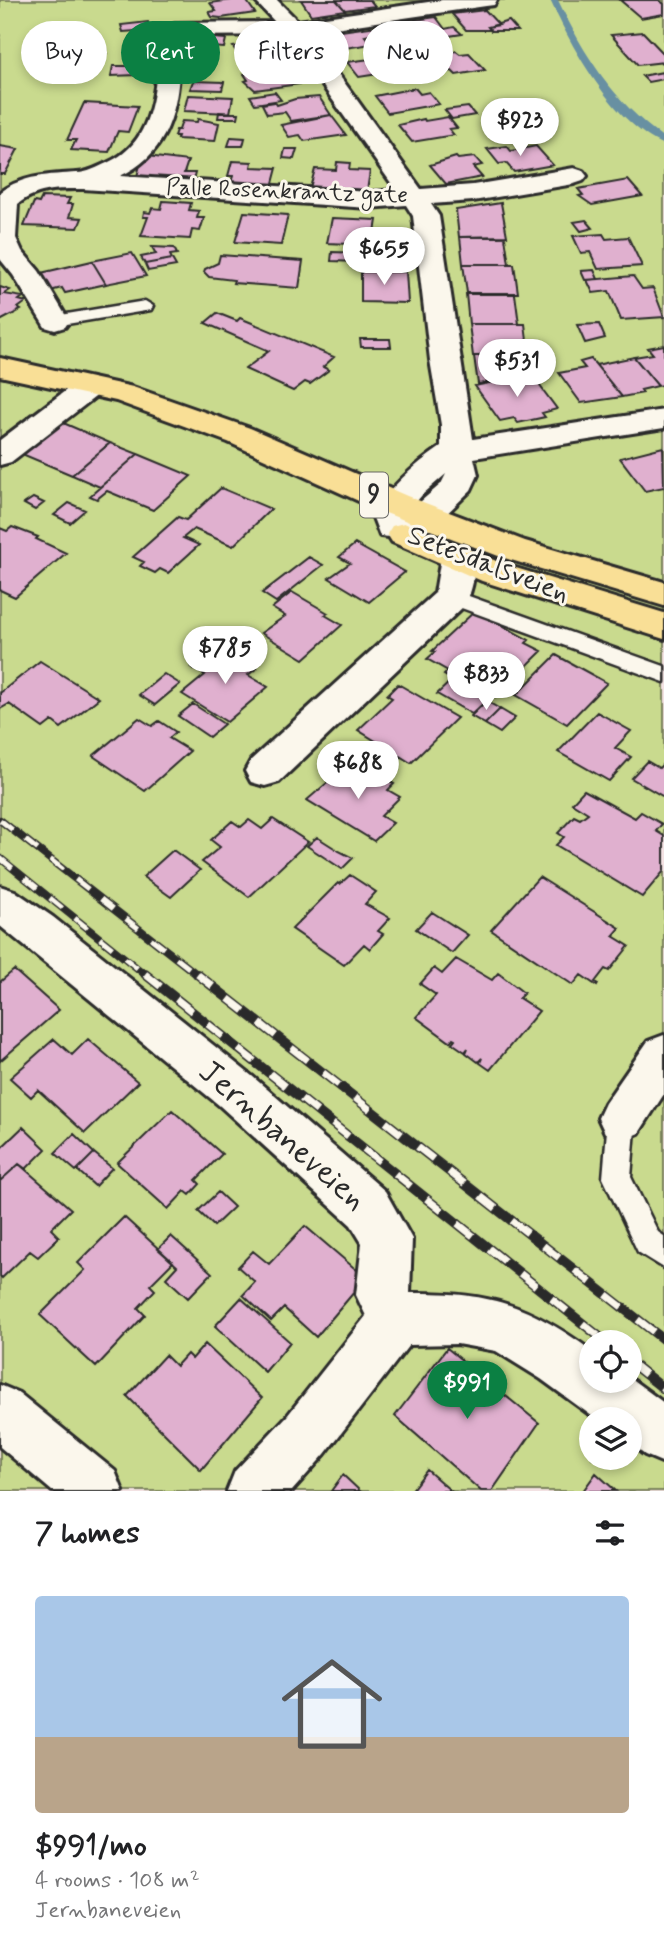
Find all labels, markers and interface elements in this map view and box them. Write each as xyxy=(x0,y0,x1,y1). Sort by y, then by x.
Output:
chip: Buy xyxy=(21,21,107,84)
chip: Rent xyxy=(121,21,220,84)
chip: Filters xyxy=(234,21,349,84)
chip: New xyxy=(363,21,453,84)
pin: $923 xyxy=(479,99,561,158)
text: $923 xyxy=(497,106,543,136)
street label: Palle Rosenkrantz gate xyxy=(166,173,408,213)
pin: $655 xyxy=(343,228,425,287)
text: $655 xyxy=(359,235,409,265)
pin: $531 xyxy=(476,340,558,399)
text: $531 xyxy=(494,347,540,377)
road number: 9 xyxy=(360,472,388,517)
street label: Setesdalsveien xyxy=(402,517,574,613)
pin: $785 xyxy=(184,626,266,686)
text: $785 xyxy=(199,634,251,664)
pin: $833 xyxy=(445,652,527,712)
text: $833 xyxy=(463,660,509,690)
pin: $688 xyxy=(317,742,399,801)
text: $688 xyxy=(333,749,383,779)
street label: Jernbaneveien xyxy=(188,1051,376,1221)
map controls xyxy=(579,1330,642,1470)
button: locate xyxy=(579,1330,642,1393)
pin: $991 xyxy=(426,1362,508,1421)
text: $991 xyxy=(443,1369,491,1399)
button: layers xyxy=(579,1407,642,1470)
text: 7 homes xyxy=(35,1514,140,1553)
icon: filters xyxy=(591,1514,629,1552)
icon: home xyxy=(269,1641,395,1767)
text: $991/mo xyxy=(35,1827,147,1866)
text: 4 rooms · 108 m² xyxy=(35,1866,200,1896)
text: Jernbaneveien xyxy=(35,1896,181,1926)

